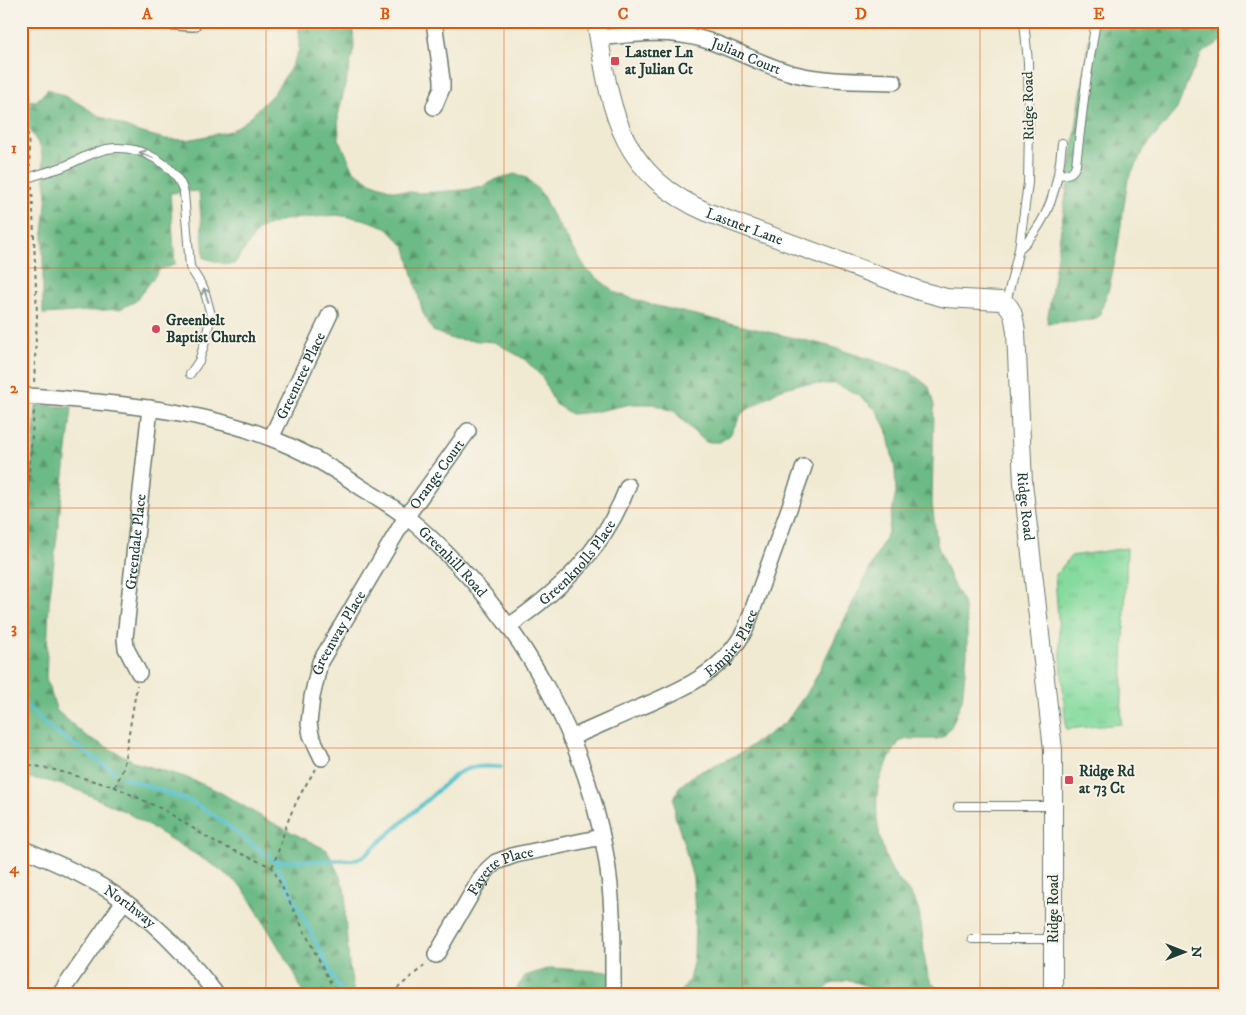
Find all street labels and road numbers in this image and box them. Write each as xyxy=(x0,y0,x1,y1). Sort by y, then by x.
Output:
street label: Julian Court xyxy=(707,33,783,79)
street label: Ridge Road xyxy=(1018,71,1039,141)
street label: Lastner Lane xyxy=(703,204,786,250)
street label: Greentree Place xyxy=(272,329,330,423)
street label: Orange Court xyxy=(405,436,469,513)
street label: Ridge Road xyxy=(1012,471,1038,542)
street label: Greendale Place xyxy=(121,493,151,591)
street label: Greenknolls Place xyxy=(535,517,620,610)
street label: Greenhill Road xyxy=(414,522,491,602)
street label: Greenway Place xyxy=(308,587,370,677)
street label: Empire Place xyxy=(701,607,762,682)
street label: Fayette Place xyxy=(463,842,535,899)
street label: Ridge Road xyxy=(1044,874,1063,944)
street label: Northway xyxy=(100,881,160,933)

